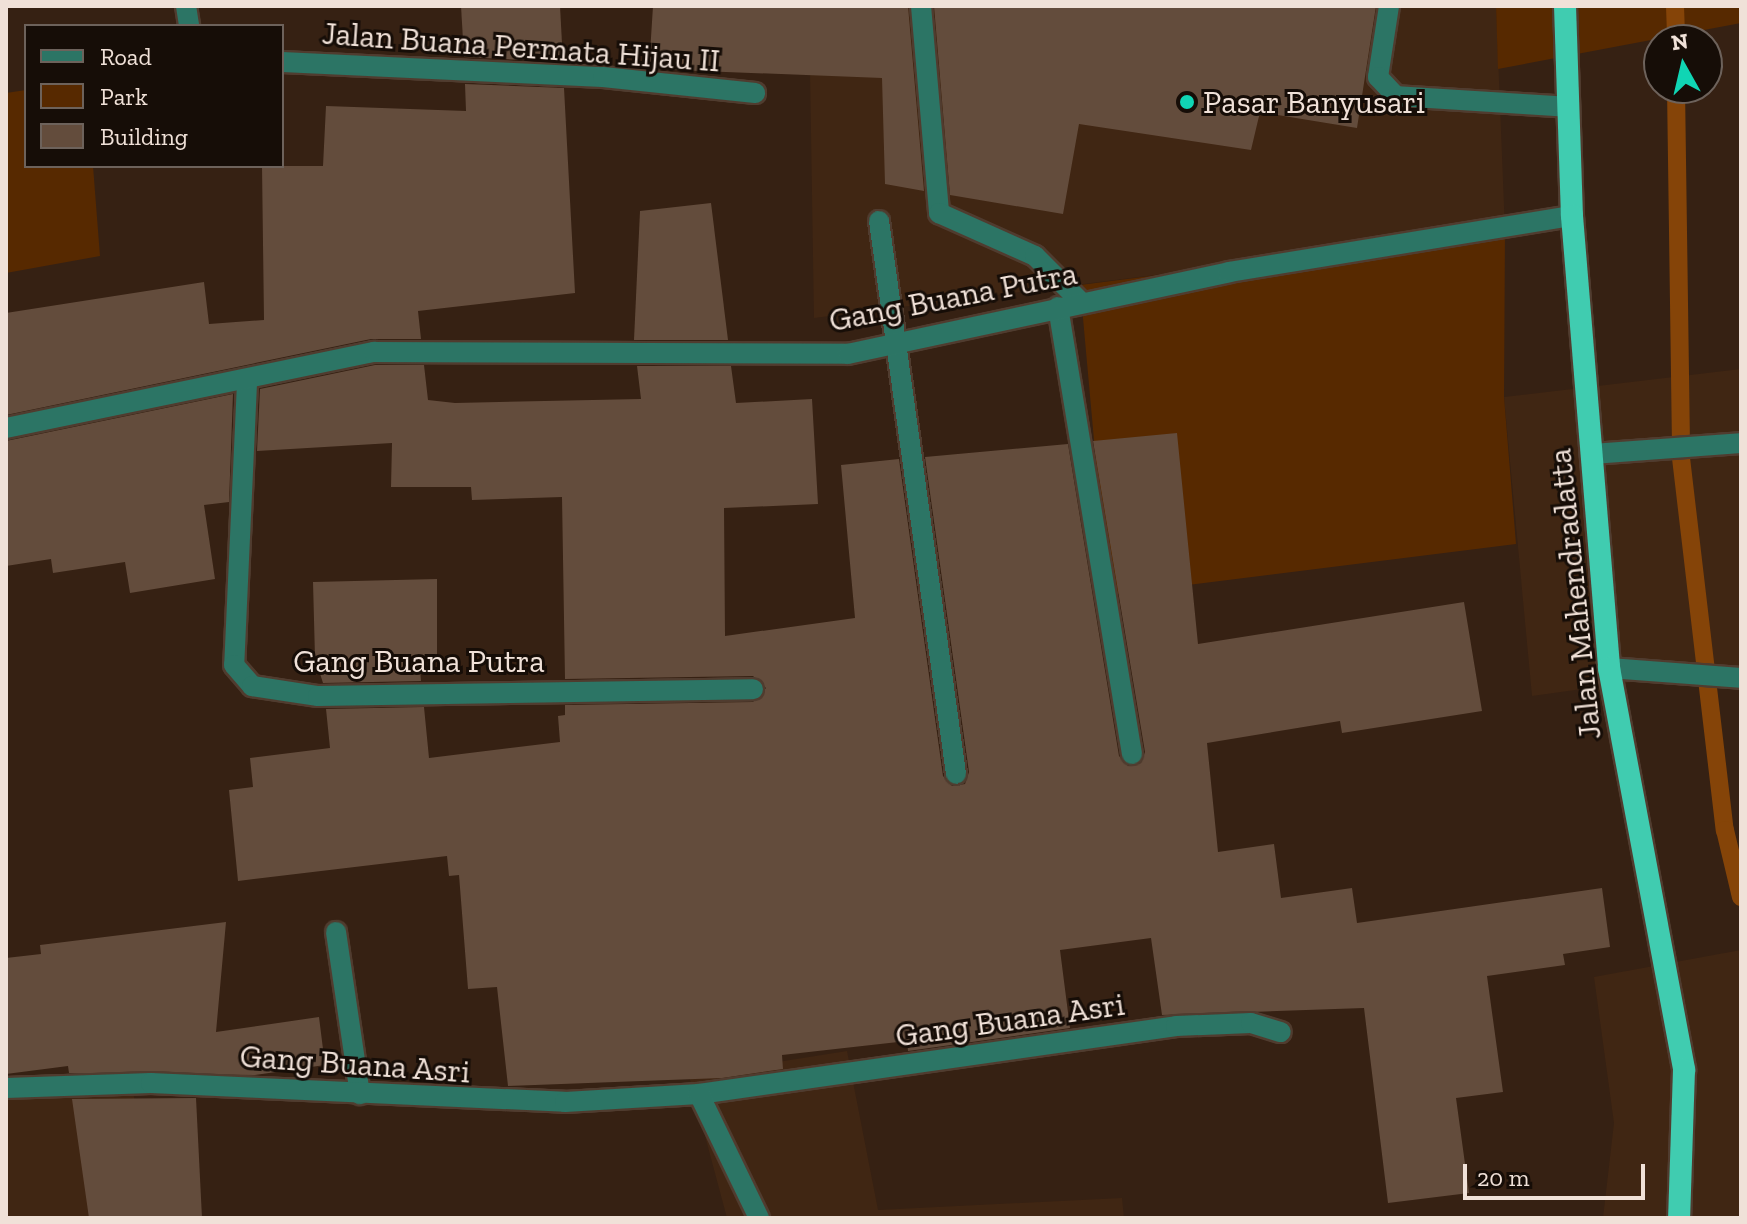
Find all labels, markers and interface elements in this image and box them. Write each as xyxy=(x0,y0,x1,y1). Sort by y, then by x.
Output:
street label: Jalan Buana Permata Hijau II xyxy=(321,14,721,80)
legend xyxy=(24,24,284,168)
north arrow xyxy=(1643,24,1723,104)
text: N xyxy=(1670,27,1690,56)
text: Road xyxy=(100,42,152,71)
text: Park xyxy=(100,82,148,111)
place label: Pasar Banyusari xyxy=(1203,83,1425,121)
marker: Pasar Banyusari xyxy=(1178,93,1196,111)
text: Building xyxy=(100,122,188,151)
street label: Gang Buana Putra xyxy=(826,254,1080,340)
street label: Jalan Mahendradatta xyxy=(1541,447,1609,741)
street label: Gang Buana Putra xyxy=(293,642,545,680)
street label: Gang Buana Asri xyxy=(893,985,1127,1055)
street label: Gang Buana Asri xyxy=(238,1037,472,1091)
scale bar xyxy=(1467,1148,1649,1198)
text: 20 m xyxy=(1477,1163,1529,1192)

